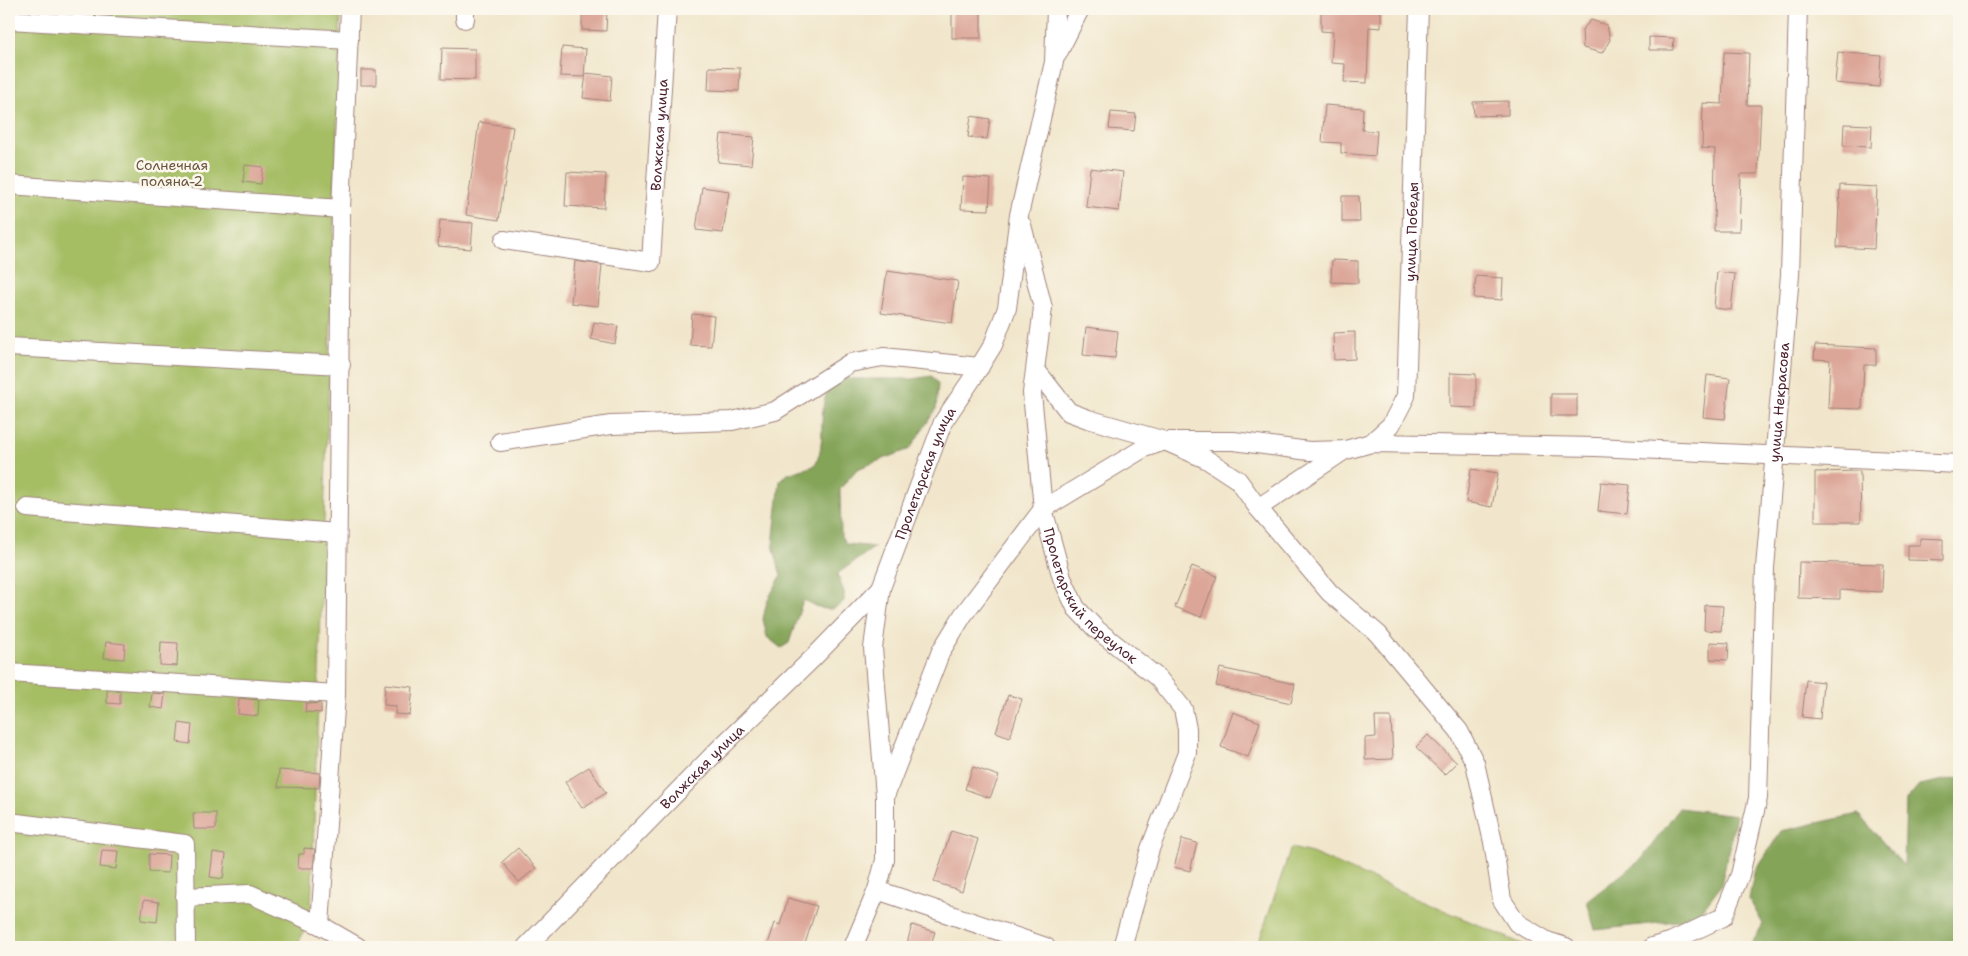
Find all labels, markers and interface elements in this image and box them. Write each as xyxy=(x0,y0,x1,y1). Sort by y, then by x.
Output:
street label: Волжская улица xyxy=(647,78,672,192)
park label: Солнечная поляна-2 xyxy=(136,156,208,190)
street label: улица Победы xyxy=(1401,182,1422,282)
street label: улица Некрасова xyxy=(1765,341,1793,463)
street label: Пролетарская улица xyxy=(891,403,960,542)
street label: Пролетарский переулок xyxy=(1040,526,1142,668)
street label: Волжская улица xyxy=(656,720,748,813)

